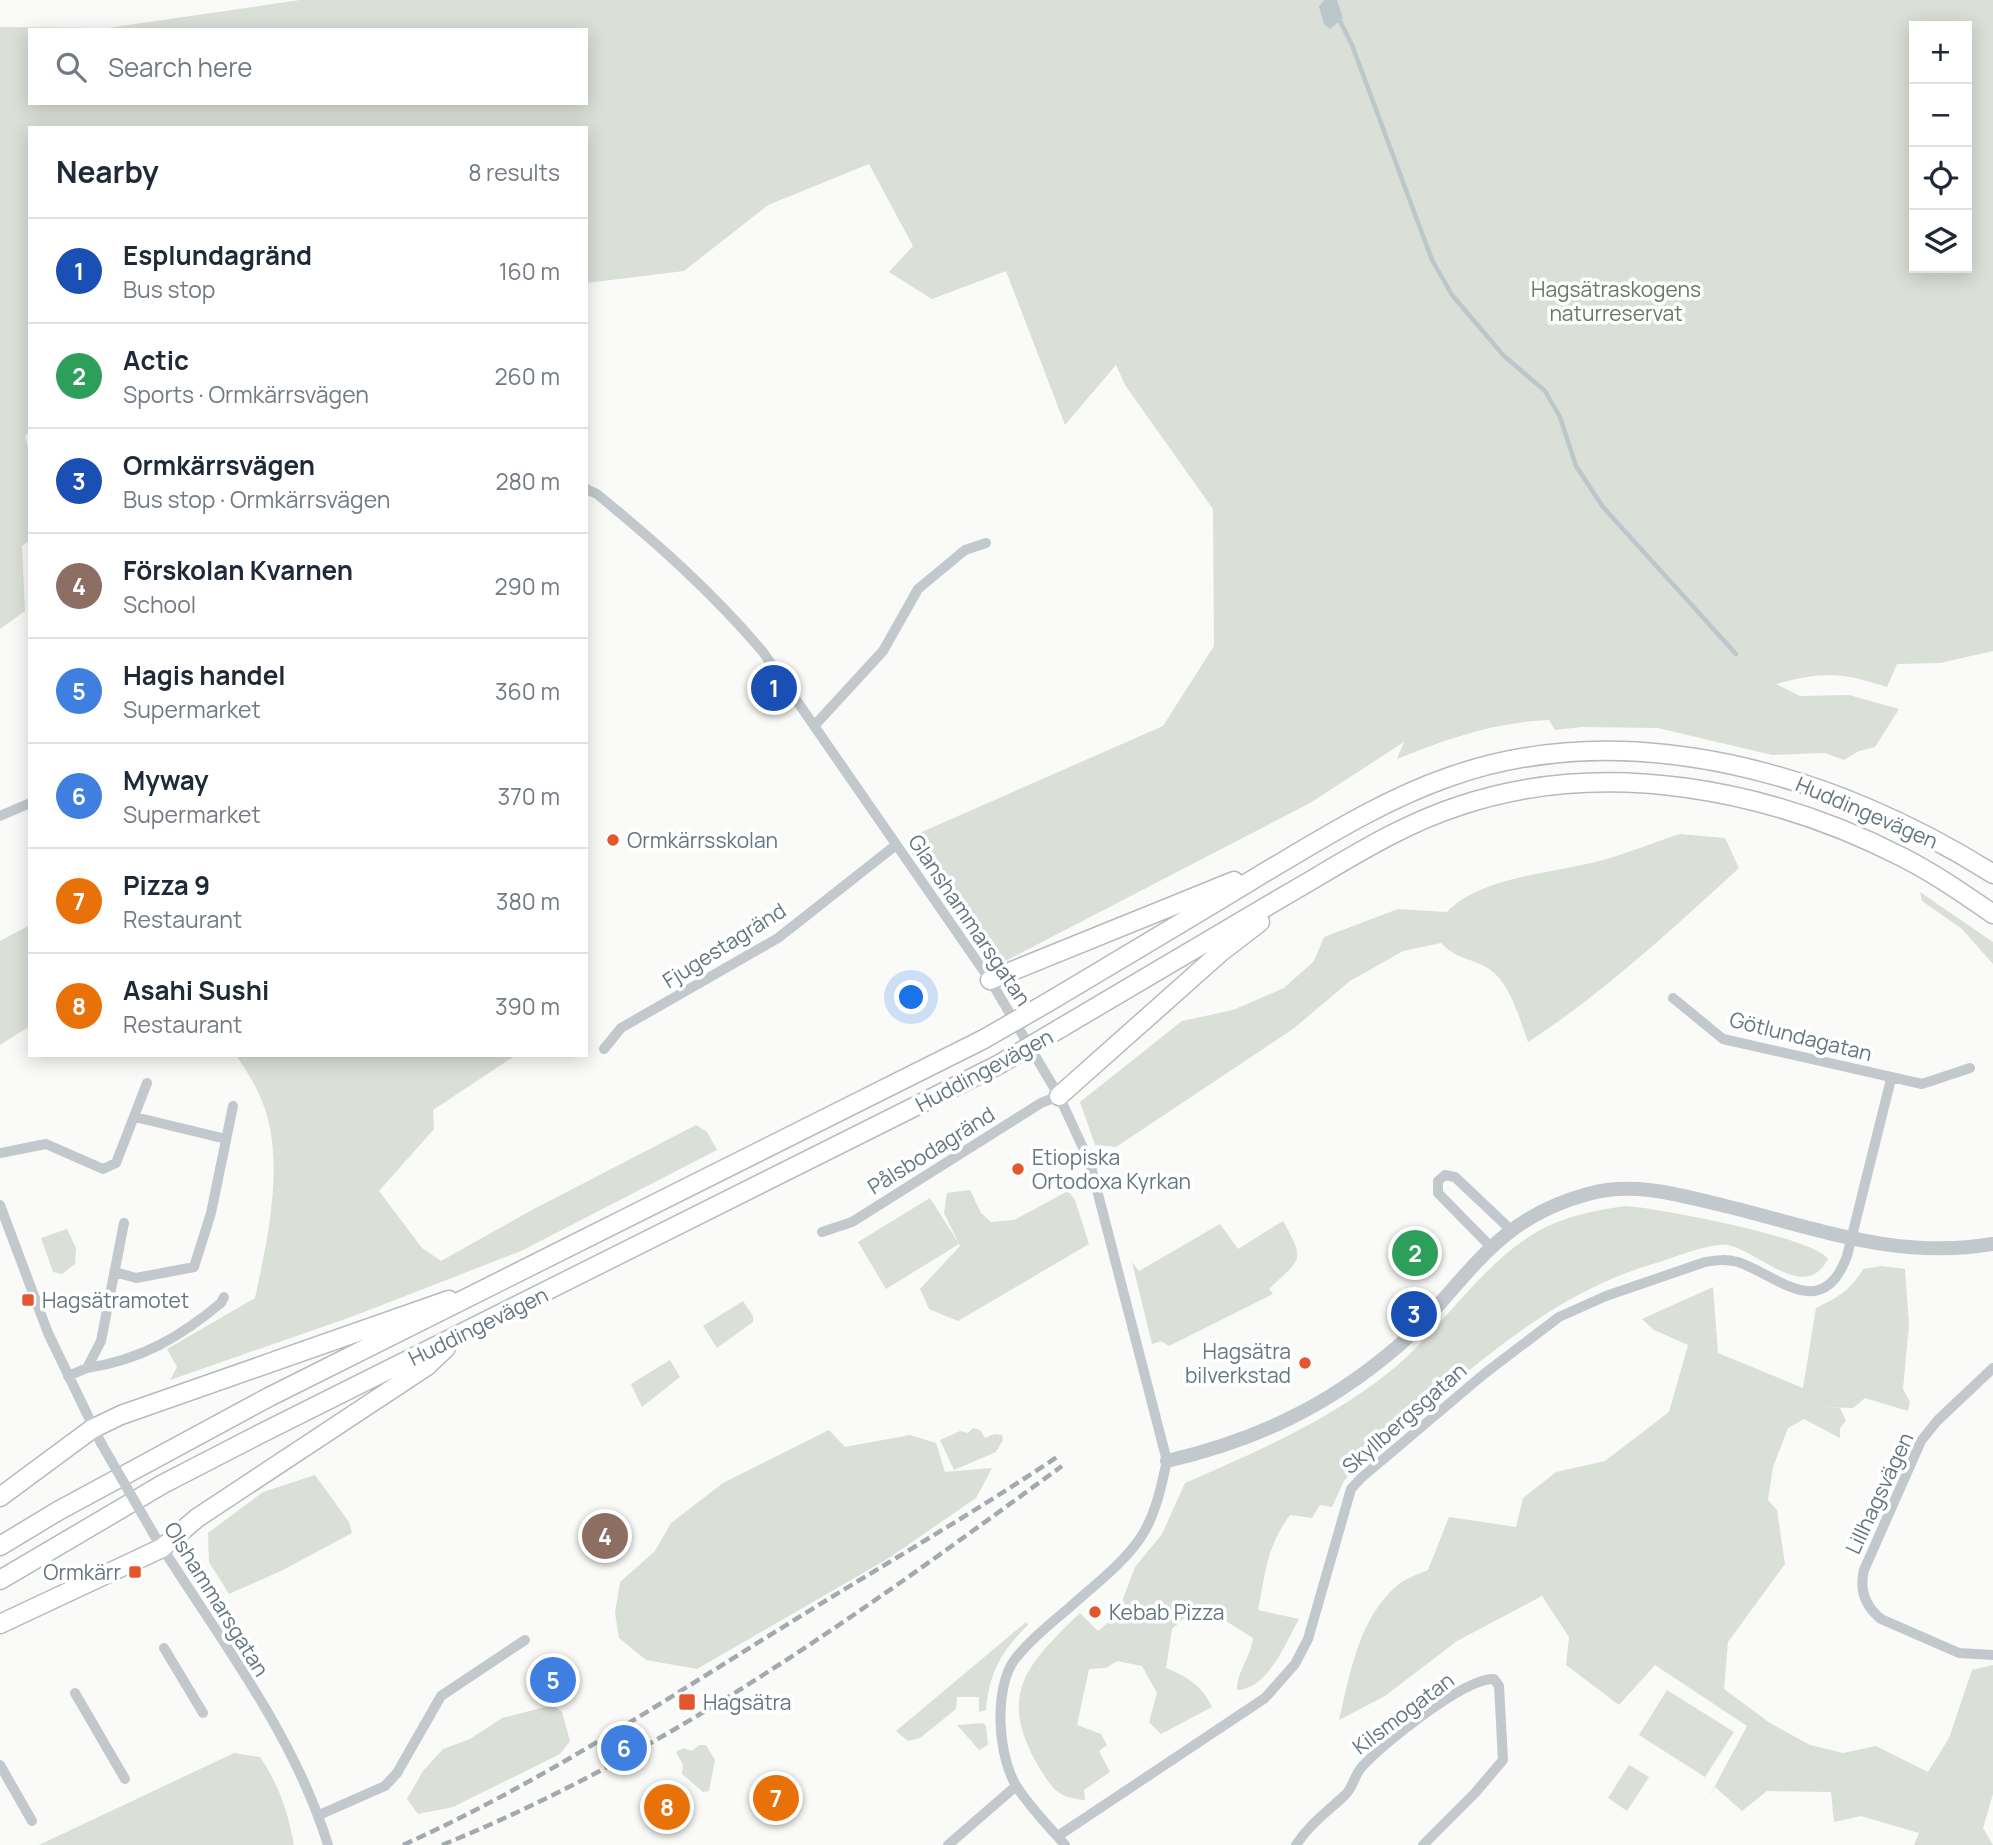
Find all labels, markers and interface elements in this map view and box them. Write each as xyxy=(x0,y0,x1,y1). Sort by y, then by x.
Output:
map controls xyxy=(1909,21,1972,273)
button: + xyxy=(1909,21,1972,84)
search box xyxy=(28,28,588,105)
icon: search xyxy=(52,48,90,86)
text: Search here xyxy=(108,49,253,85)
button: − xyxy=(1909,84,1972,147)
button: locate xyxy=(1909,147,1972,210)
text: Nearby xyxy=(56,151,159,192)
text: 8 results xyxy=(468,156,560,188)
button: layers xyxy=(1909,210,1972,273)
text: Esplundagränd xyxy=(123,237,312,273)
text: 1 xyxy=(74,255,84,287)
text: 160 m xyxy=(499,255,560,287)
text: Bus stop xyxy=(123,273,215,305)
park label: Hagsätraskogens naturreservat xyxy=(1531,275,1701,327)
text: Actic xyxy=(123,342,189,378)
text: 2 xyxy=(72,360,86,392)
text: 260 m xyxy=(494,360,560,392)
text: Sports · Ormkärrsvägen xyxy=(123,378,369,410)
text: Ormkärrsvägen xyxy=(123,447,315,483)
text: 3 xyxy=(72,465,86,497)
text: 280 m xyxy=(495,465,560,497)
text: Bus stop · Ormkärrsvägen xyxy=(123,483,390,515)
text: Förskolan Kvarnen xyxy=(123,552,353,588)
text: 4 xyxy=(72,570,86,602)
text: 290 m xyxy=(494,570,560,602)
text: School xyxy=(123,588,196,620)
text: Hagis handel xyxy=(123,657,286,693)
pin: 1 xyxy=(751,662,797,714)
text: 5 xyxy=(72,675,86,707)
text: 360 m xyxy=(495,675,560,707)
text: Supermarket xyxy=(123,693,261,725)
text: Myway xyxy=(123,762,209,798)
street label: Huddingevägen xyxy=(1792,769,1942,855)
text: 6 xyxy=(72,780,86,812)
text: 370 m xyxy=(498,780,560,812)
text: Supermarket xyxy=(123,798,261,830)
place label: Ormkärrsskolan xyxy=(627,826,778,854)
street label: Glanshammarsgatan xyxy=(902,829,1038,1011)
marker: Ormkärrsskolan xyxy=(605,832,621,848)
text: Pizza 9 xyxy=(123,867,210,903)
text: 7 xyxy=(73,885,85,917)
text: 380 m xyxy=(496,885,560,917)
street label: Fjugestagränd xyxy=(657,896,791,994)
text: Restaurant xyxy=(123,903,242,935)
text: Asahi Sushi xyxy=(123,972,269,1008)
your location xyxy=(894,980,928,1014)
text: 8 xyxy=(72,990,86,1022)
text: 390 m xyxy=(495,990,560,1022)
street label: Götlundagatan xyxy=(1727,1005,1875,1067)
text: Restaurant xyxy=(123,1008,242,1040)
street label: Huddingevägen xyxy=(910,1022,1058,1118)
street label: Pålsbodagränd xyxy=(862,1100,1000,1200)
place label: Etiopiska Ortodoxa Kyrkan xyxy=(1032,1143,1191,1195)
marker: Etiopiska Ortodoxa Kyrkan xyxy=(1010,1161,1026,1177)
pin: 2 xyxy=(1392,1227,1438,1279)
street label: Huddingevägen xyxy=(404,1280,552,1372)
place label: Hagsätramotet xyxy=(42,1286,189,1314)
pin: 3 xyxy=(1391,1288,1437,1340)
marker: Hagsätramotet xyxy=(20,1292,36,1308)
place label: Hagsätra bilverkstad xyxy=(1185,1337,1291,1389)
marker: Hagsätra bilverkstad xyxy=(1297,1355,1313,1371)
street label: Skyllbergsgatan xyxy=(1336,1356,1472,1480)
street label: Lillhagsvägen xyxy=(1839,1428,1919,1558)
pin: 4 xyxy=(582,1510,628,1562)
street label: Olshammarsgatan xyxy=(158,1516,276,1682)
place label: Ormkärr xyxy=(43,1558,121,1586)
marker: Ormkärr xyxy=(127,1564,143,1580)
place label: Kebab Pizza xyxy=(1109,1598,1225,1626)
marker: Kebab Pizza xyxy=(1087,1604,1103,1620)
pin: 5 xyxy=(530,1654,576,1706)
street label: Kilsmogatan xyxy=(1347,1666,1459,1760)
place label: Hagsätra xyxy=(703,1688,791,1716)
marker: Hagsätra xyxy=(677,1692,697,1712)
pin: 6 xyxy=(601,1722,647,1774)
pin: 7 xyxy=(753,1772,799,1824)
pin: 8 xyxy=(644,1781,690,1833)

